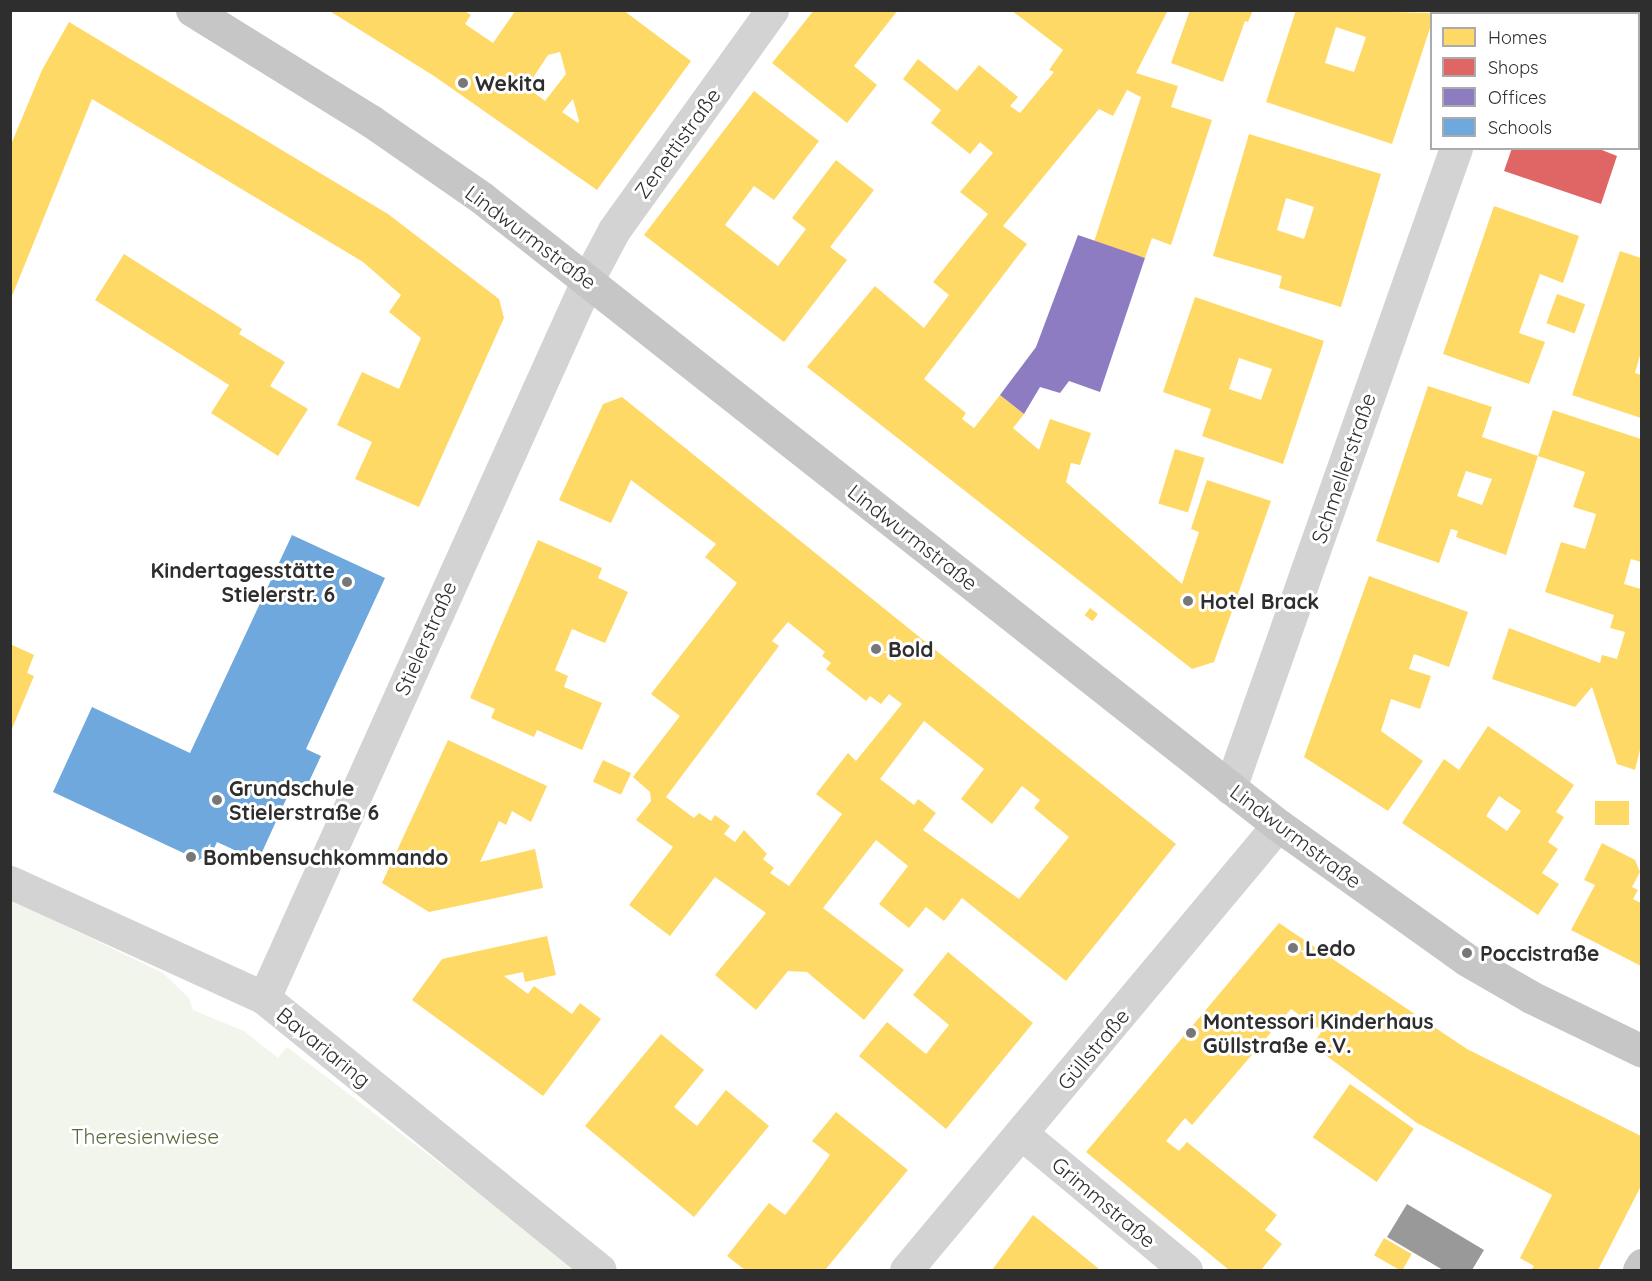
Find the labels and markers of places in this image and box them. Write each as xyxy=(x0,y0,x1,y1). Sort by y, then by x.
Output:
place label: Wekita xyxy=(475,70,546,96)
marker: Wekita xyxy=(456,76,470,90)
place label: Kindertagesstätte Stielerstr. 6 xyxy=(150,557,335,607)
marker: Kindertagesstätte Stielerstr. 6 xyxy=(340,575,354,589)
place label: Hotel Brack xyxy=(1200,588,1319,614)
marker: Hotel Brack xyxy=(1181,594,1195,608)
place label: Bold xyxy=(888,636,933,662)
marker: Bold xyxy=(869,642,883,656)
place label: Grundschule Stielerstraße 6 xyxy=(229,775,379,825)
marker: Grundschule Stielerstraße 6 xyxy=(210,793,224,807)
place label: Bombensuchkommando xyxy=(203,844,448,870)
marker: Bombensuchkommando xyxy=(184,850,198,864)
place label: Ledo xyxy=(1305,935,1355,961)
place label: Poccistraße xyxy=(1480,940,1600,966)
marker: Ledo xyxy=(1286,941,1300,955)
marker: Poccistraße xyxy=(1458,944,1476,962)
place label: Montessori Kinderhaus Güllstraße e.V. xyxy=(1203,1008,1434,1058)
marker: Montessori Kinderhaus Güllstraße e.V. xyxy=(1184,1026,1198,1040)

